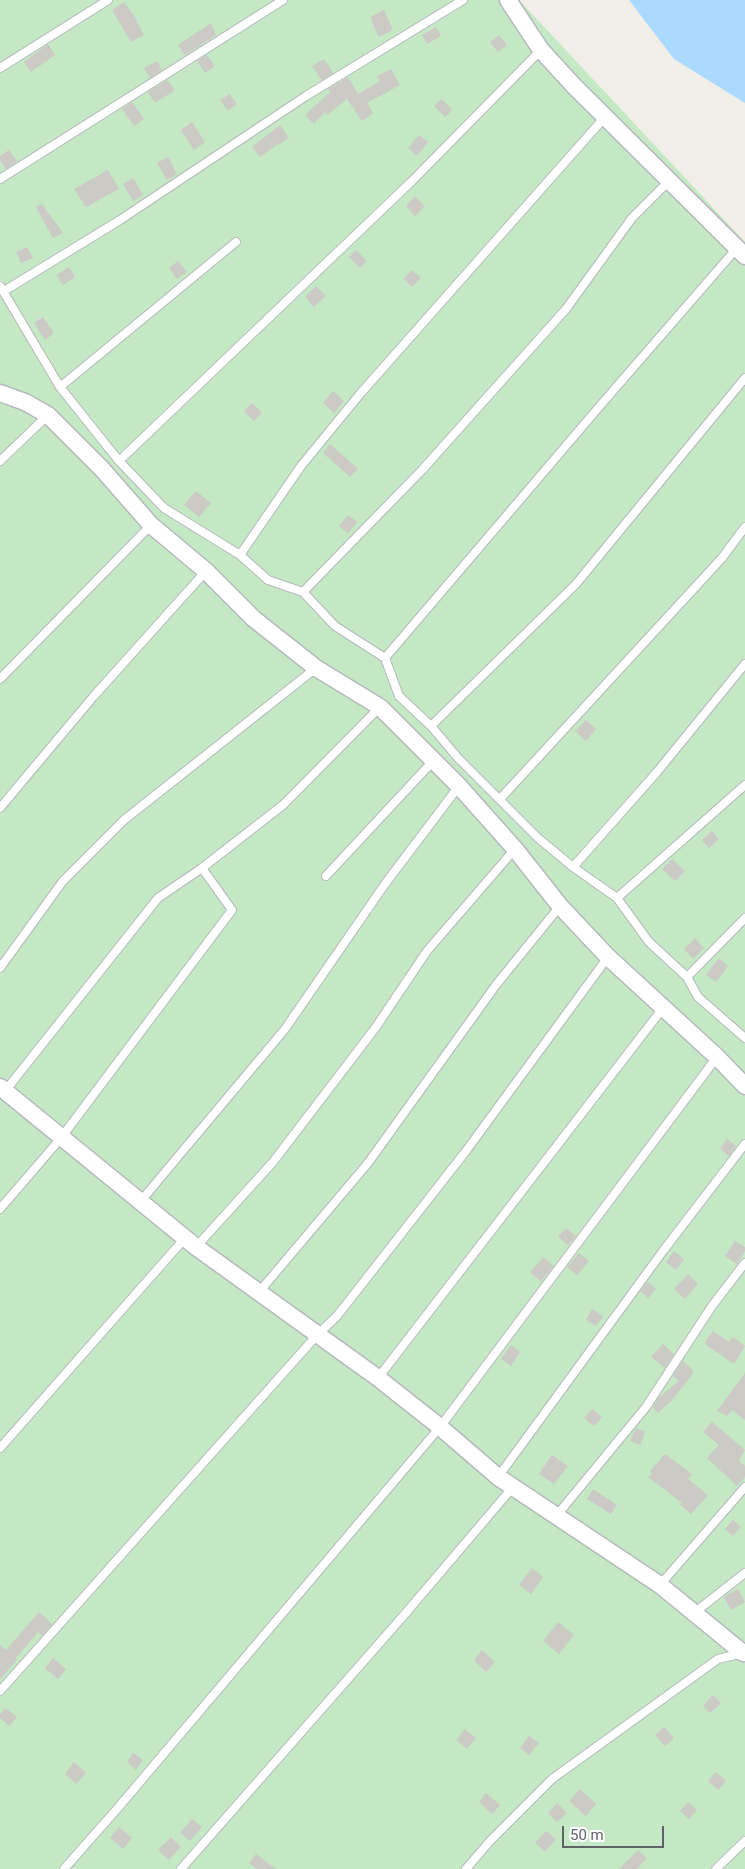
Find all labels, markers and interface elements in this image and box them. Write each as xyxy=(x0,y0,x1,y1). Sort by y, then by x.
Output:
scale bar xyxy=(565,1816,668,1848)
text: 50 m xyxy=(570,1826,604,1844)

